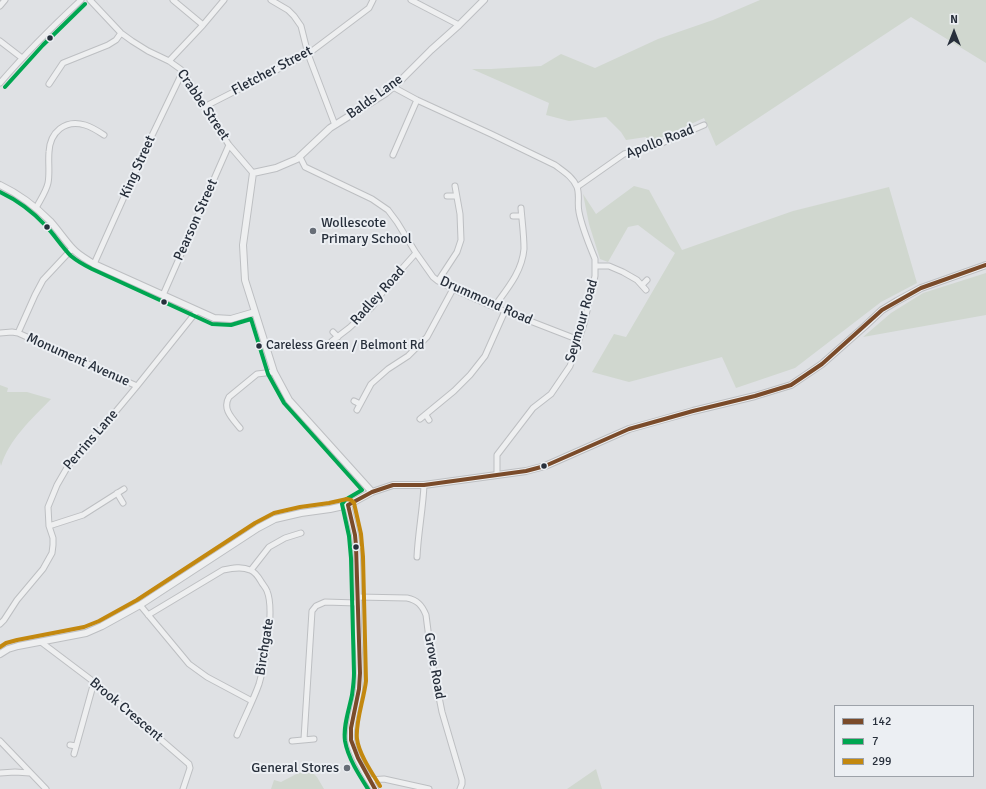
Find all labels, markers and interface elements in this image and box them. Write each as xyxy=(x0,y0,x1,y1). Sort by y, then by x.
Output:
north arrow xyxy=(934,12,974,52)
text: N xyxy=(950,13,958,26)
unlabelled marker xyxy=(45,33,55,43)
street label: Fletcher Street xyxy=(229,43,315,99)
street label: Crabbe Street xyxy=(173,66,233,144)
street label: Balds Lane xyxy=(344,71,406,123)
street label: Apollo Road xyxy=(624,121,696,163)
street label: King Street xyxy=(117,133,159,201)
street label: Pearson Street xyxy=(171,177,221,263)
place label: Wollescote Primary School xyxy=(321,215,412,248)
unlabelled marker xyxy=(42,222,52,232)
marker: Wollescote Primary School xyxy=(308,226,318,236)
street label: Radley Road xyxy=(347,263,409,329)
street label: Drummond Road xyxy=(437,273,535,329)
street label: Seymour Road xyxy=(562,278,602,364)
unlabelled marker xyxy=(159,297,169,307)
street label: Monument Avenue xyxy=(24,330,132,390)
place label: Careless Green / Belmont Rd xyxy=(266,338,424,354)
marker: Careless Green / Belmont Rd xyxy=(254,341,264,351)
street label: Perrins Lane xyxy=(60,406,122,474)
unlabelled marker xyxy=(539,461,549,471)
unlabelled marker xyxy=(351,542,361,552)
street label: Birchgate xyxy=(252,617,278,677)
street label: Grove Road xyxy=(420,631,448,701)
street label: Brook Crescent xyxy=(86,675,166,745)
legend xyxy=(834,705,974,777)
text: 142 xyxy=(872,714,891,729)
text: 7 xyxy=(872,734,878,749)
text: 299 xyxy=(872,754,891,769)
place label: General Stores xyxy=(251,760,339,776)
marker: General Stores xyxy=(342,763,352,773)

